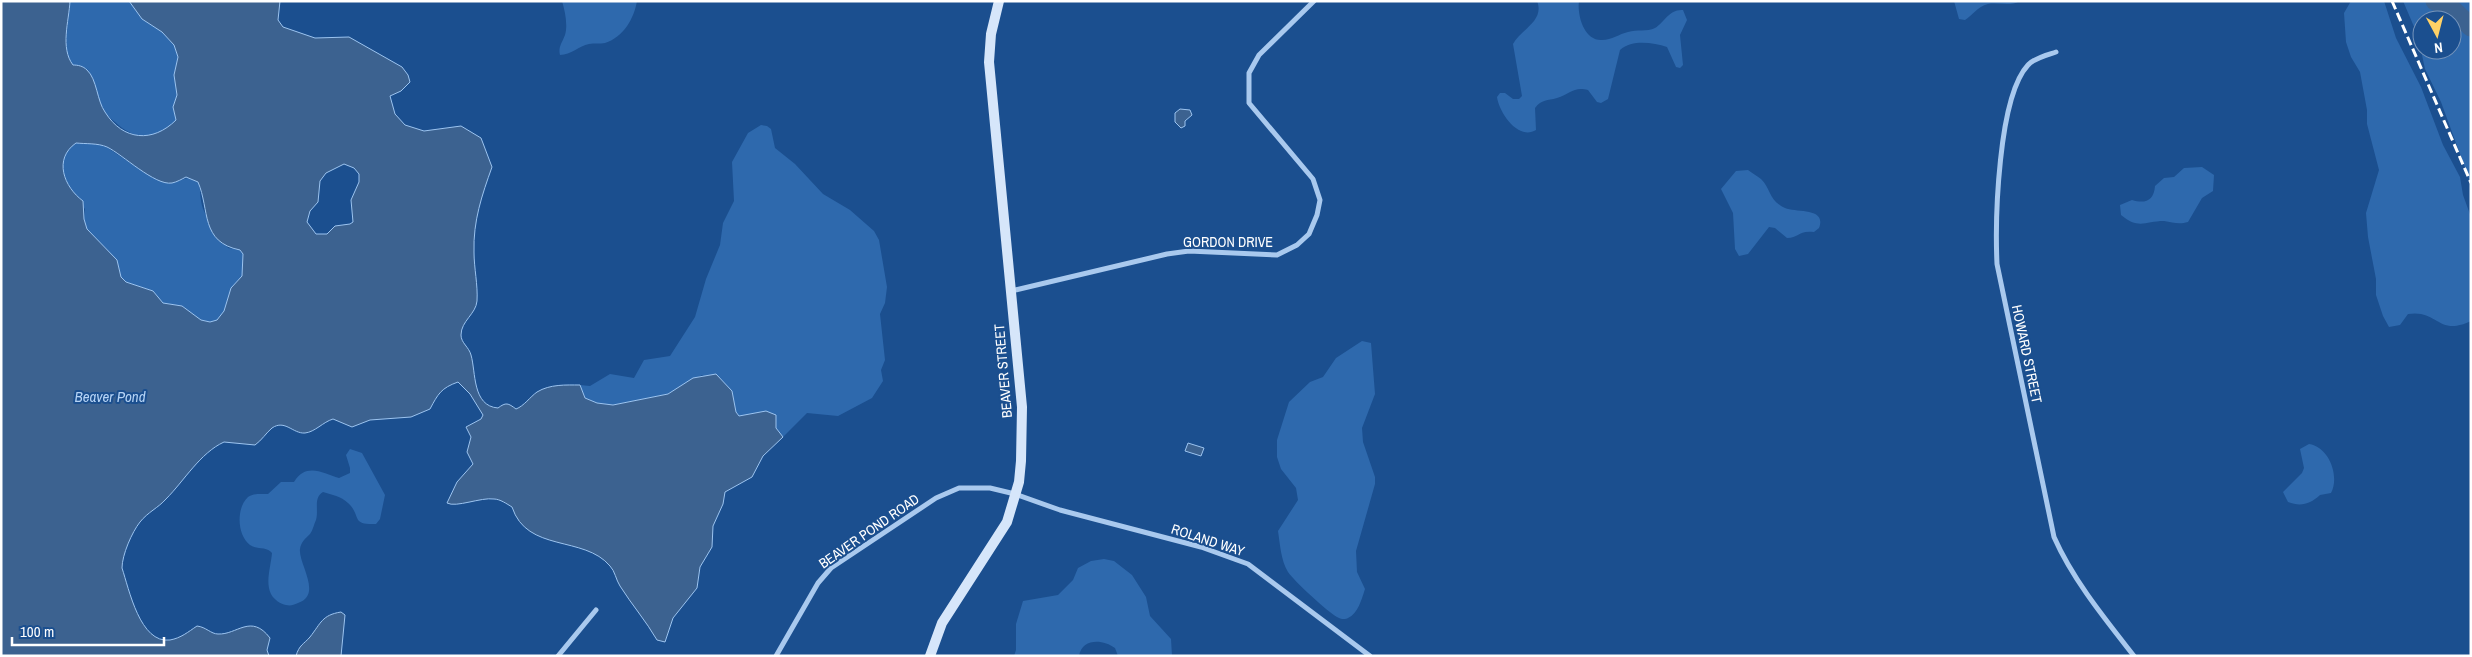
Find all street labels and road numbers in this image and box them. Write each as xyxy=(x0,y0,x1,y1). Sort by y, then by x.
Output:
street label: GORDON DRIVE xyxy=(1183,233,1273,251)
street label: HOWARD STREET xyxy=(2008,303,2046,405)
street label: BEAVER STREET xyxy=(990,323,1016,419)
street label: BEAVER POND ROAD xyxy=(815,490,923,572)
street label: ROLAND WAY xyxy=(1169,520,1247,560)

